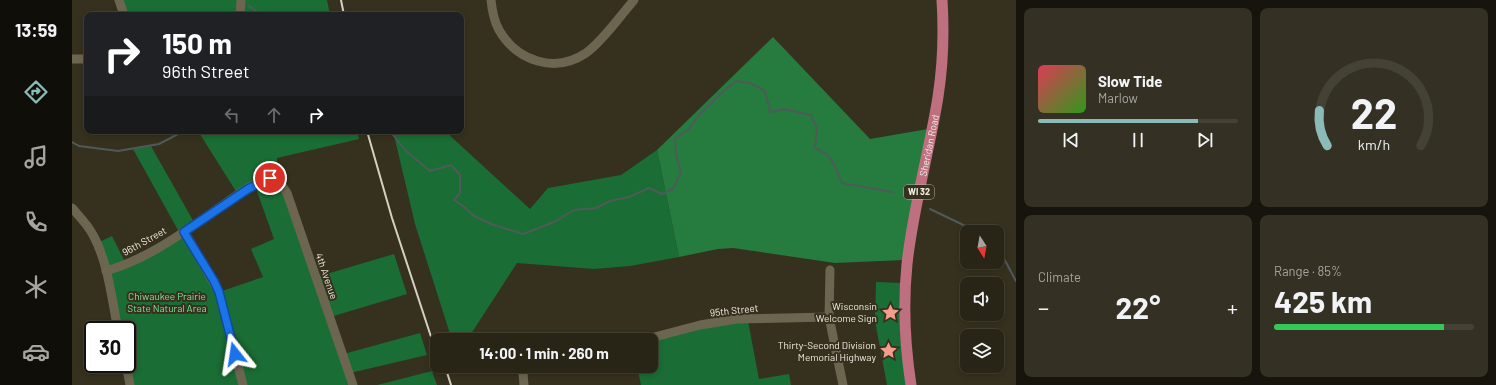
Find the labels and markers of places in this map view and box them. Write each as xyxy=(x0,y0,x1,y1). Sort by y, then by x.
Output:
pin xyxy=(253,161,287,195)
place label: Wisconsin Welcome Sign xyxy=(816,300,877,324)
place icon: Wisconsin Welcome Sign xyxy=(880,302,900,322)
place label: Thirty-Second Division Memorial Highway xyxy=(778,339,876,363)
place icon: Thirty-Second Division Memorial Highway xyxy=(879,341,899,361)

